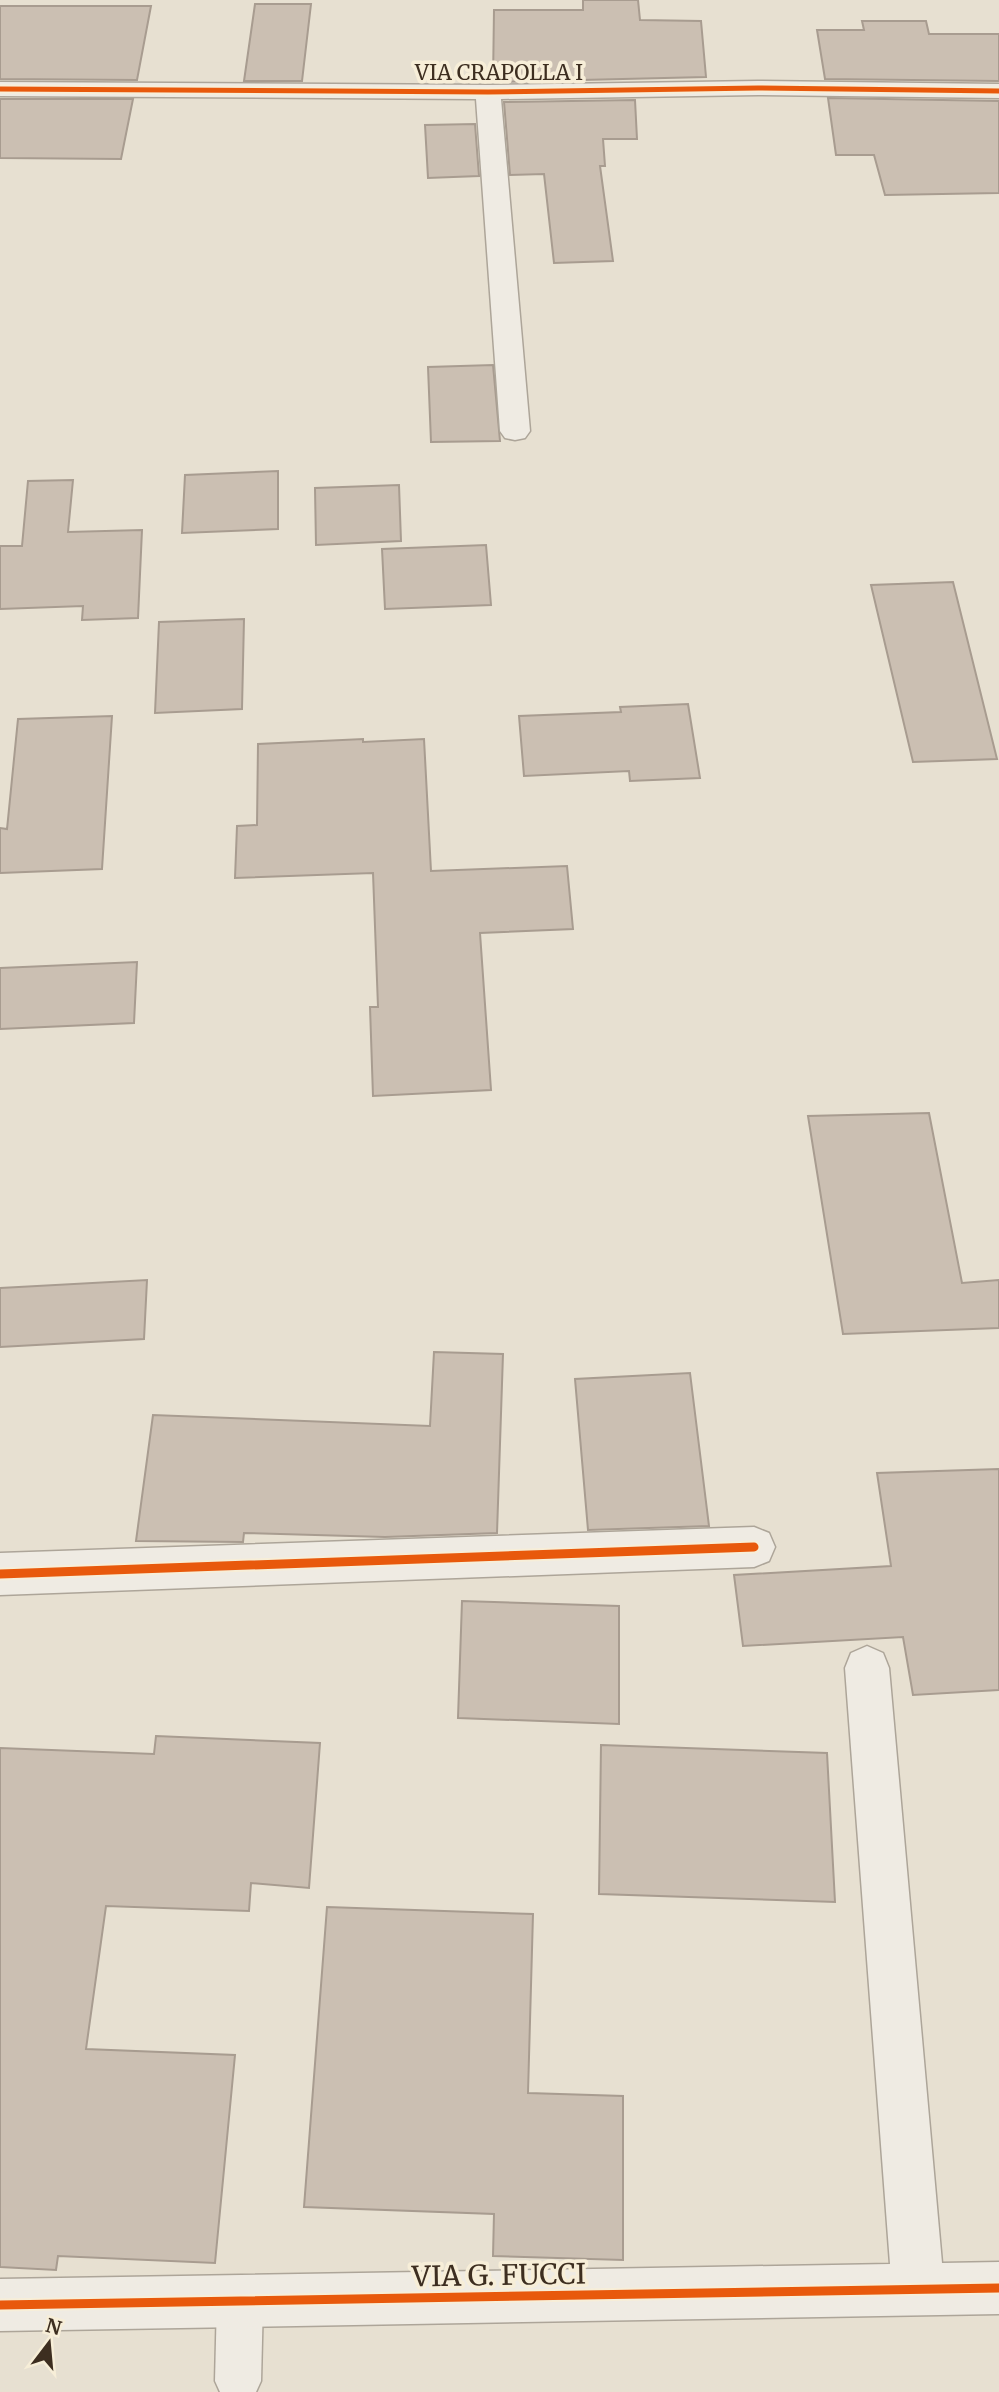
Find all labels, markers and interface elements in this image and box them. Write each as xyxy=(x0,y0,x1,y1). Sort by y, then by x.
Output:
street label: VIA CRAPOLLA I xyxy=(414,59,583,86)
street label: VIA G. FUCCI xyxy=(411,2255,586,2295)
north arrow xyxy=(14,2308,84,2378)
text: N xyxy=(43,2313,64,2340)

